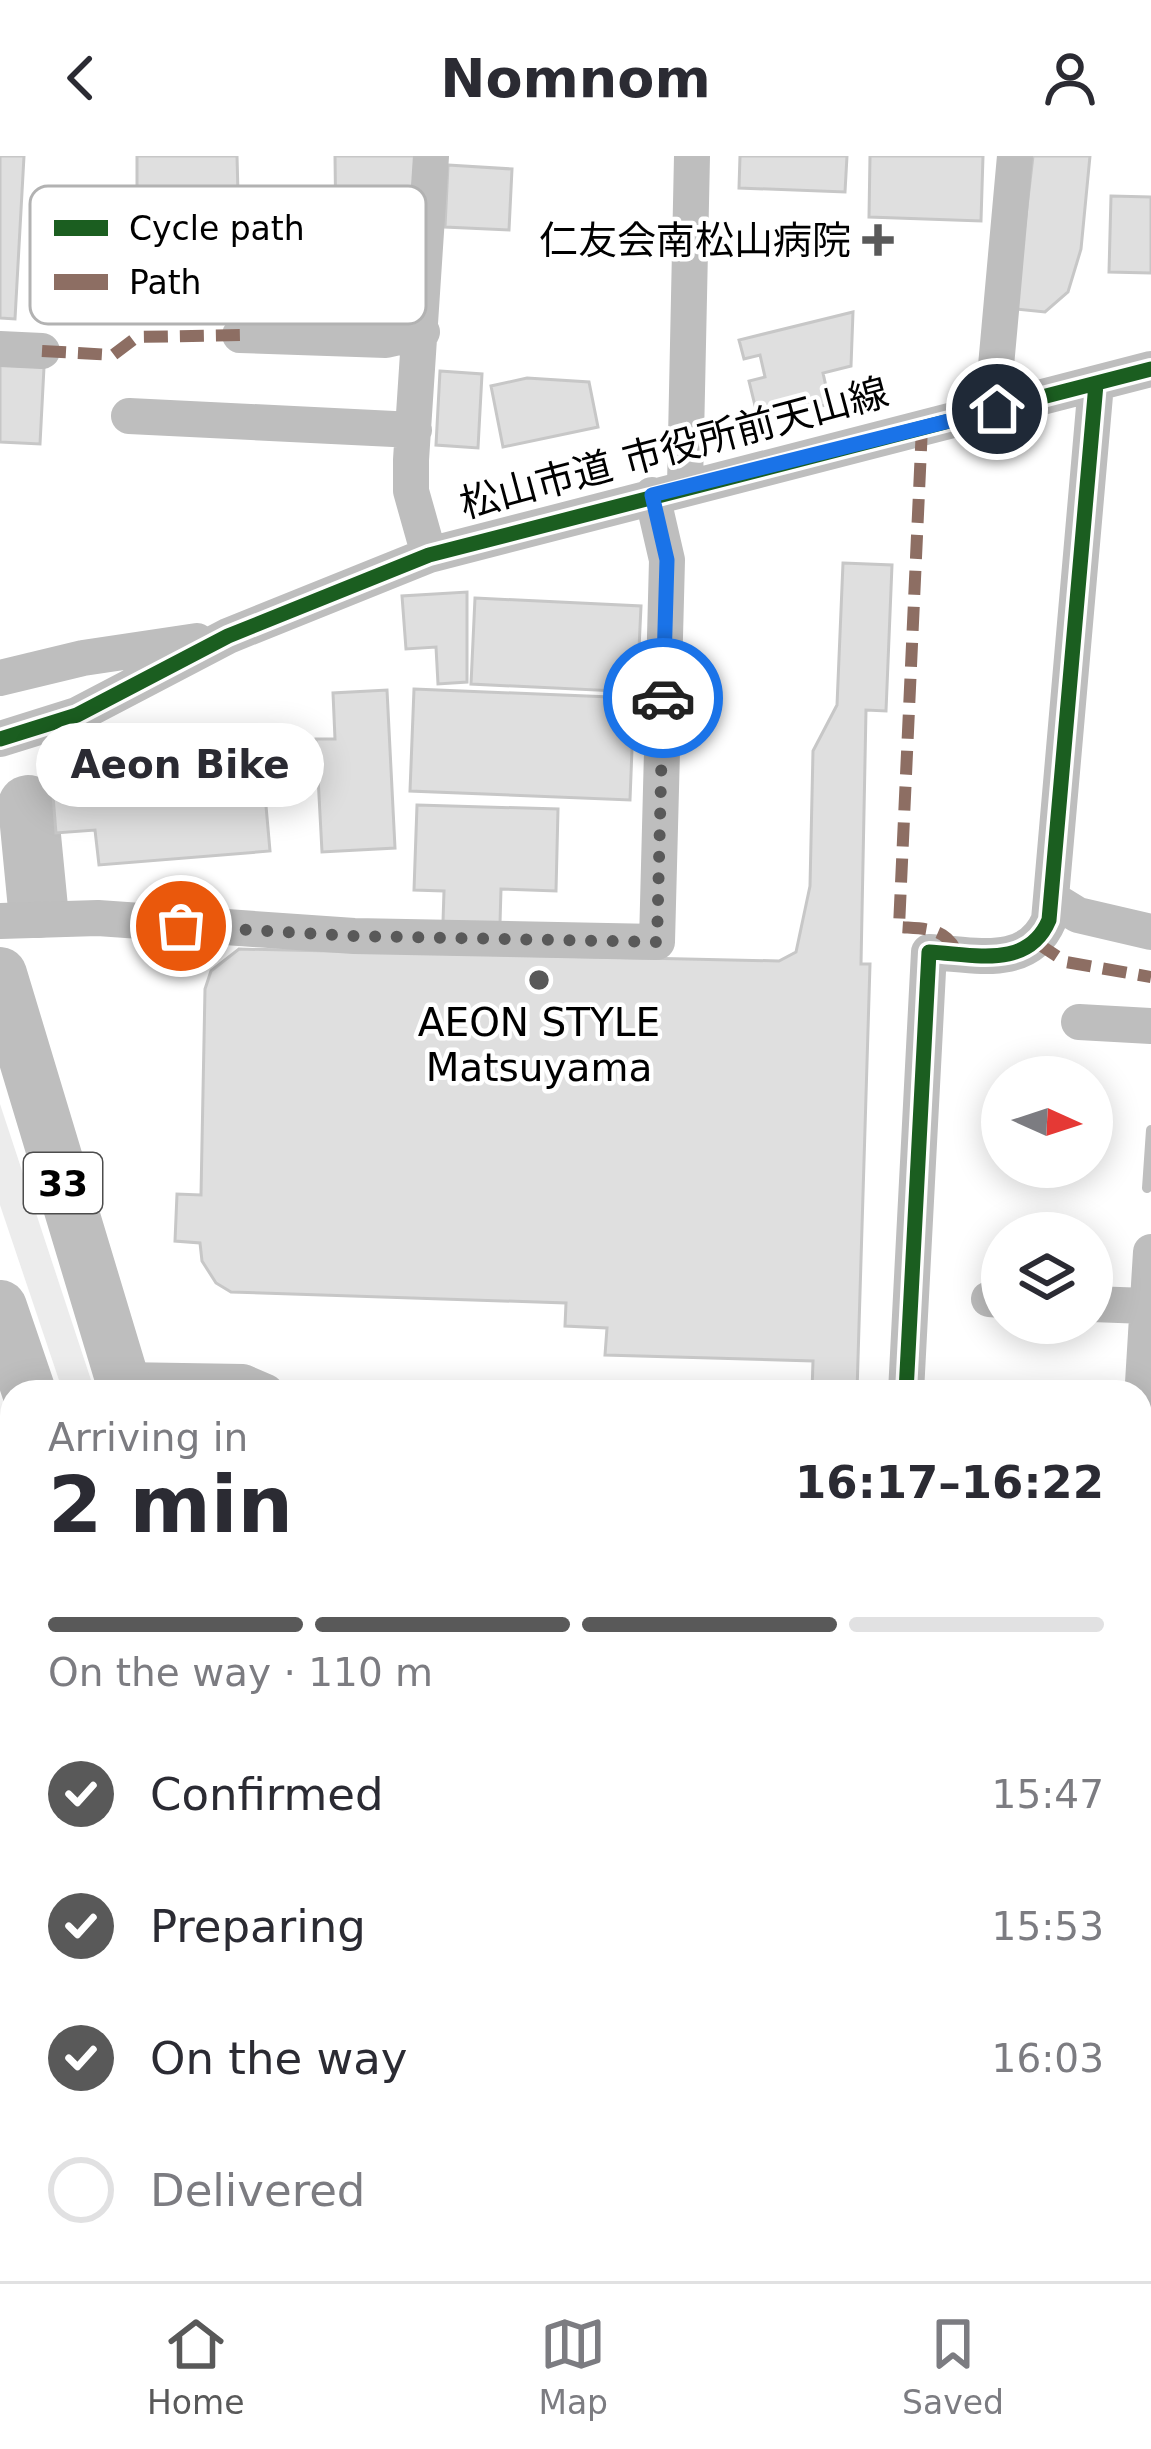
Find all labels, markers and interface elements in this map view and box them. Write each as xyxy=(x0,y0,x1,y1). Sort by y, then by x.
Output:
icon: back xyxy=(48,45,114,111)
icon: person xyxy=(1037,45,1103,111)
text: Nomnom xyxy=(440,47,711,110)
legend xyxy=(30,186,426,324)
text: Cycle path xyxy=(129,209,305,248)
place label: 仁友会南松山病院 xyxy=(539,218,851,263)
marker: 仁友会南松山病院 xyxy=(862,224,894,256)
text: Path xyxy=(129,263,202,302)
pin xyxy=(946,358,1048,460)
street label: 松山市道 市役所前天山線 xyxy=(455,369,893,527)
icon: home xyxy=(964,376,1030,442)
courier xyxy=(603,638,723,758)
icon: car xyxy=(630,665,696,731)
callout: Aeon Bike xyxy=(37,722,325,806)
text: Aeon Bike xyxy=(70,742,290,787)
pin xyxy=(130,875,232,977)
icon: bag xyxy=(148,893,214,959)
marker: AEON STYLE Matsuyama xyxy=(526,967,552,993)
place label: AEON STYLE Matsuyama xyxy=(418,1000,660,1090)
north arrow xyxy=(981,1056,1113,1188)
map controls xyxy=(981,1056,1113,1344)
road number: 33 xyxy=(24,1153,102,1213)
button: layers xyxy=(981,1212,1113,1344)
text: Arriving in xyxy=(48,1415,248,1460)
text: 16:17–16:22 xyxy=(795,1456,1104,1509)
text: 2 min xyxy=(48,1460,293,1550)
text: On the way · 110 m xyxy=(48,1650,433,1695)
icon: check xyxy=(48,1761,114,1827)
text: Confirmed xyxy=(150,1768,384,1821)
text: 15:47 xyxy=(992,1772,1104,1817)
icon: check xyxy=(48,1893,114,1959)
text: Preparing xyxy=(150,1900,366,1953)
text: 15:53 xyxy=(992,1904,1104,1949)
icon: check xyxy=(48,2025,114,2091)
text: On the way xyxy=(150,2032,407,2085)
text: 16:03 xyxy=(992,2036,1104,2081)
text: Delivered xyxy=(150,2164,365,2217)
tab: Home xyxy=(147,2311,244,2422)
tab: Map xyxy=(538,2311,608,2422)
tab: Saved xyxy=(902,2311,1004,2422)

